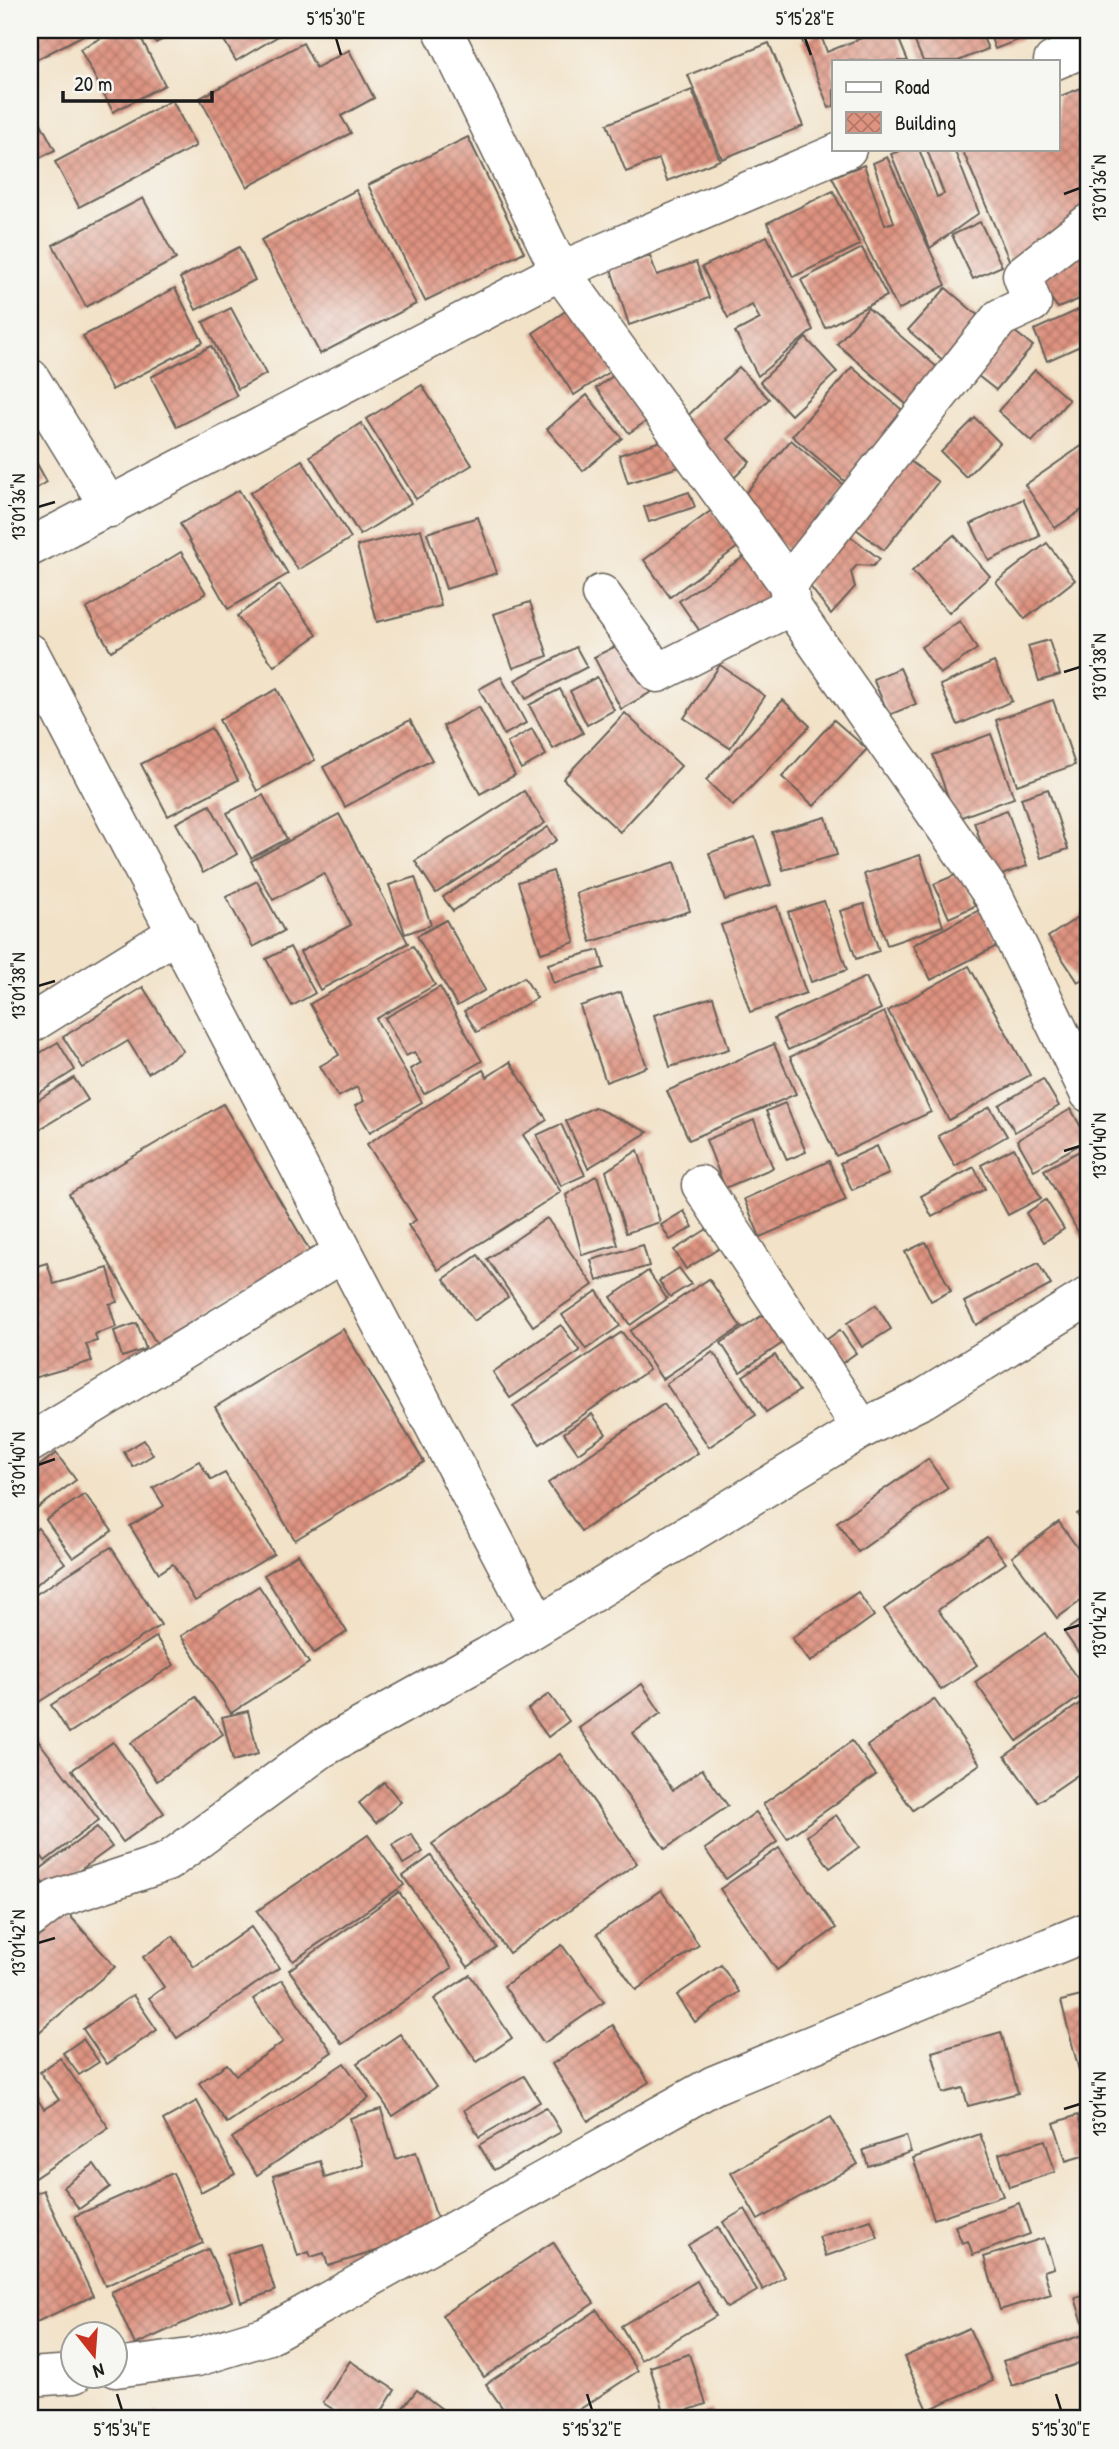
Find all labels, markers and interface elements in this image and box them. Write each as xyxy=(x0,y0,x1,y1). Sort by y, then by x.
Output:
text: 5°15'30"E xyxy=(307,6,365,31)
text: 5°15'28"E xyxy=(776,6,834,31)
scale bar xyxy=(63,60,212,104)
legend xyxy=(832,60,1060,150)
text: 20 m xyxy=(74,69,112,98)
text: Road xyxy=(895,72,929,101)
text: Building xyxy=(895,108,956,137)
text: 13°01'36"N xyxy=(1087,155,1112,221)
text: 13°01'36"N xyxy=(6,474,31,540)
text: 13°01'38"N xyxy=(1087,633,1112,701)
text: 13°01'38"N xyxy=(6,952,31,1020)
text: 13°01'40"N xyxy=(1087,1113,1112,1179)
text: 13°01'40"N xyxy=(6,1432,31,1498)
text: 13°01'42"N xyxy=(1087,1592,1112,1658)
text: 13°01'42"N xyxy=(6,1910,31,1976)
text: 13°01'44"N xyxy=(1087,2072,1112,2136)
north arrow xyxy=(60,2320,130,2390)
text: N xyxy=(90,2357,108,2385)
text: 5°15'34"E xyxy=(93,2417,151,2442)
text: 5°15'32"E xyxy=(563,2417,621,2442)
text: 5°15'30"E xyxy=(1032,2417,1090,2442)

